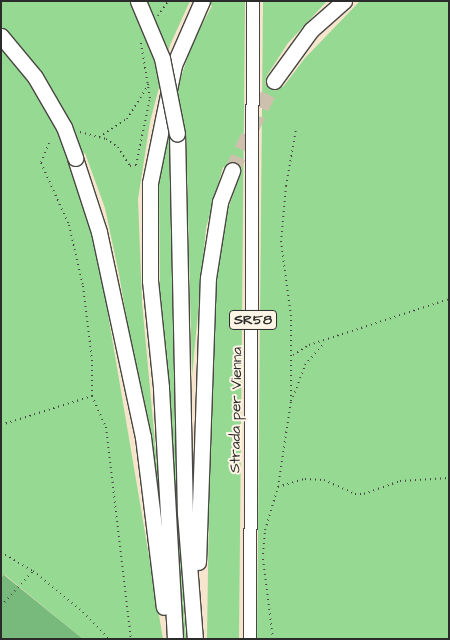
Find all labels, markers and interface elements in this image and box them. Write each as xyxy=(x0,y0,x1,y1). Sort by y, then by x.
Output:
road number: SR58 xyxy=(228,308,278,332)
street label: Strada per Vienna xyxy=(226,347,246,473)

